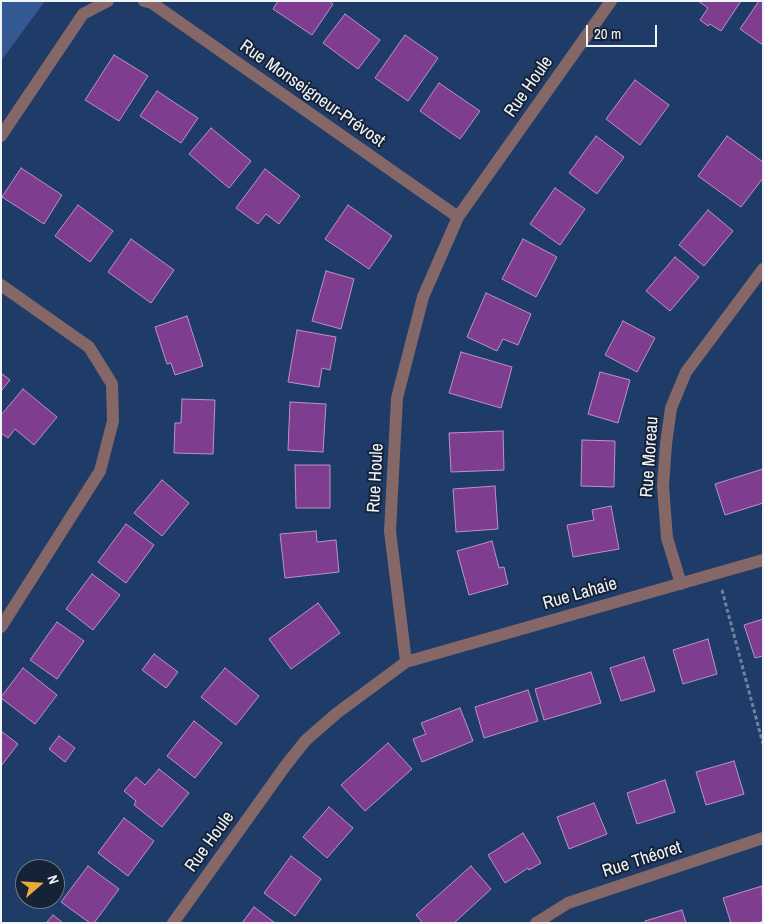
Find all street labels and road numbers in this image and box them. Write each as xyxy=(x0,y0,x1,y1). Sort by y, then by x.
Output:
street label: Rue Monseigneur-Prévost xyxy=(235,36,389,152)
street label: Rue Houle xyxy=(500,52,558,122)
street label: Rue Moreau xyxy=(636,416,664,498)
street label: Rue Houle xyxy=(363,443,389,513)
street label: Rue Lahaie xyxy=(540,573,620,615)
street label: Rue Houle xyxy=(181,807,239,877)
street label: Rue Théoret xyxy=(600,837,684,883)

